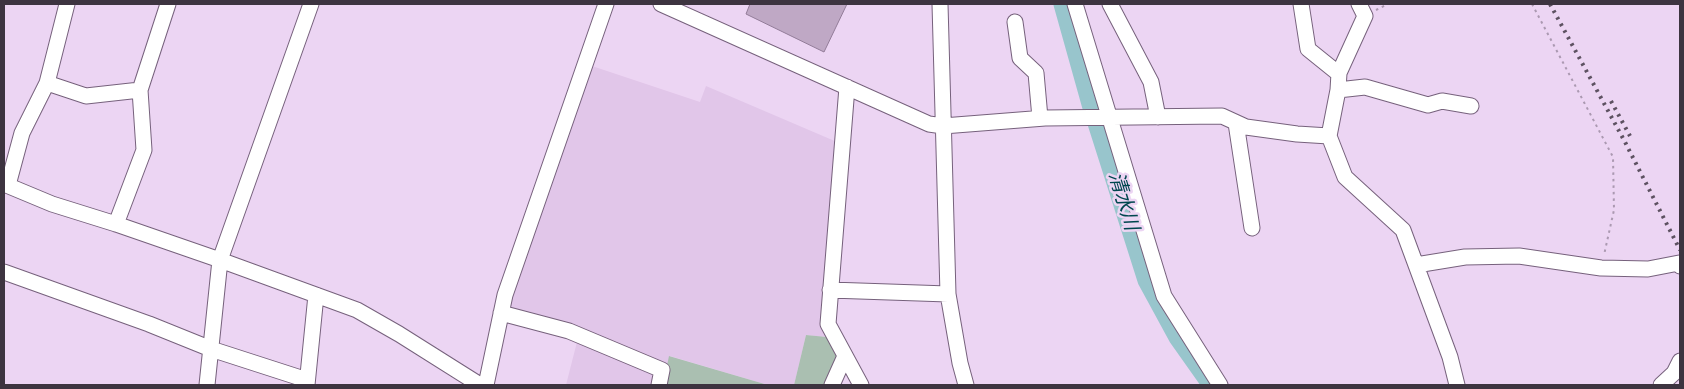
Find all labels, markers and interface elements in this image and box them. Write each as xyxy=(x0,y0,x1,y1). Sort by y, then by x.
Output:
water label: 清水川 xyxy=(1104,169,1144,233)

